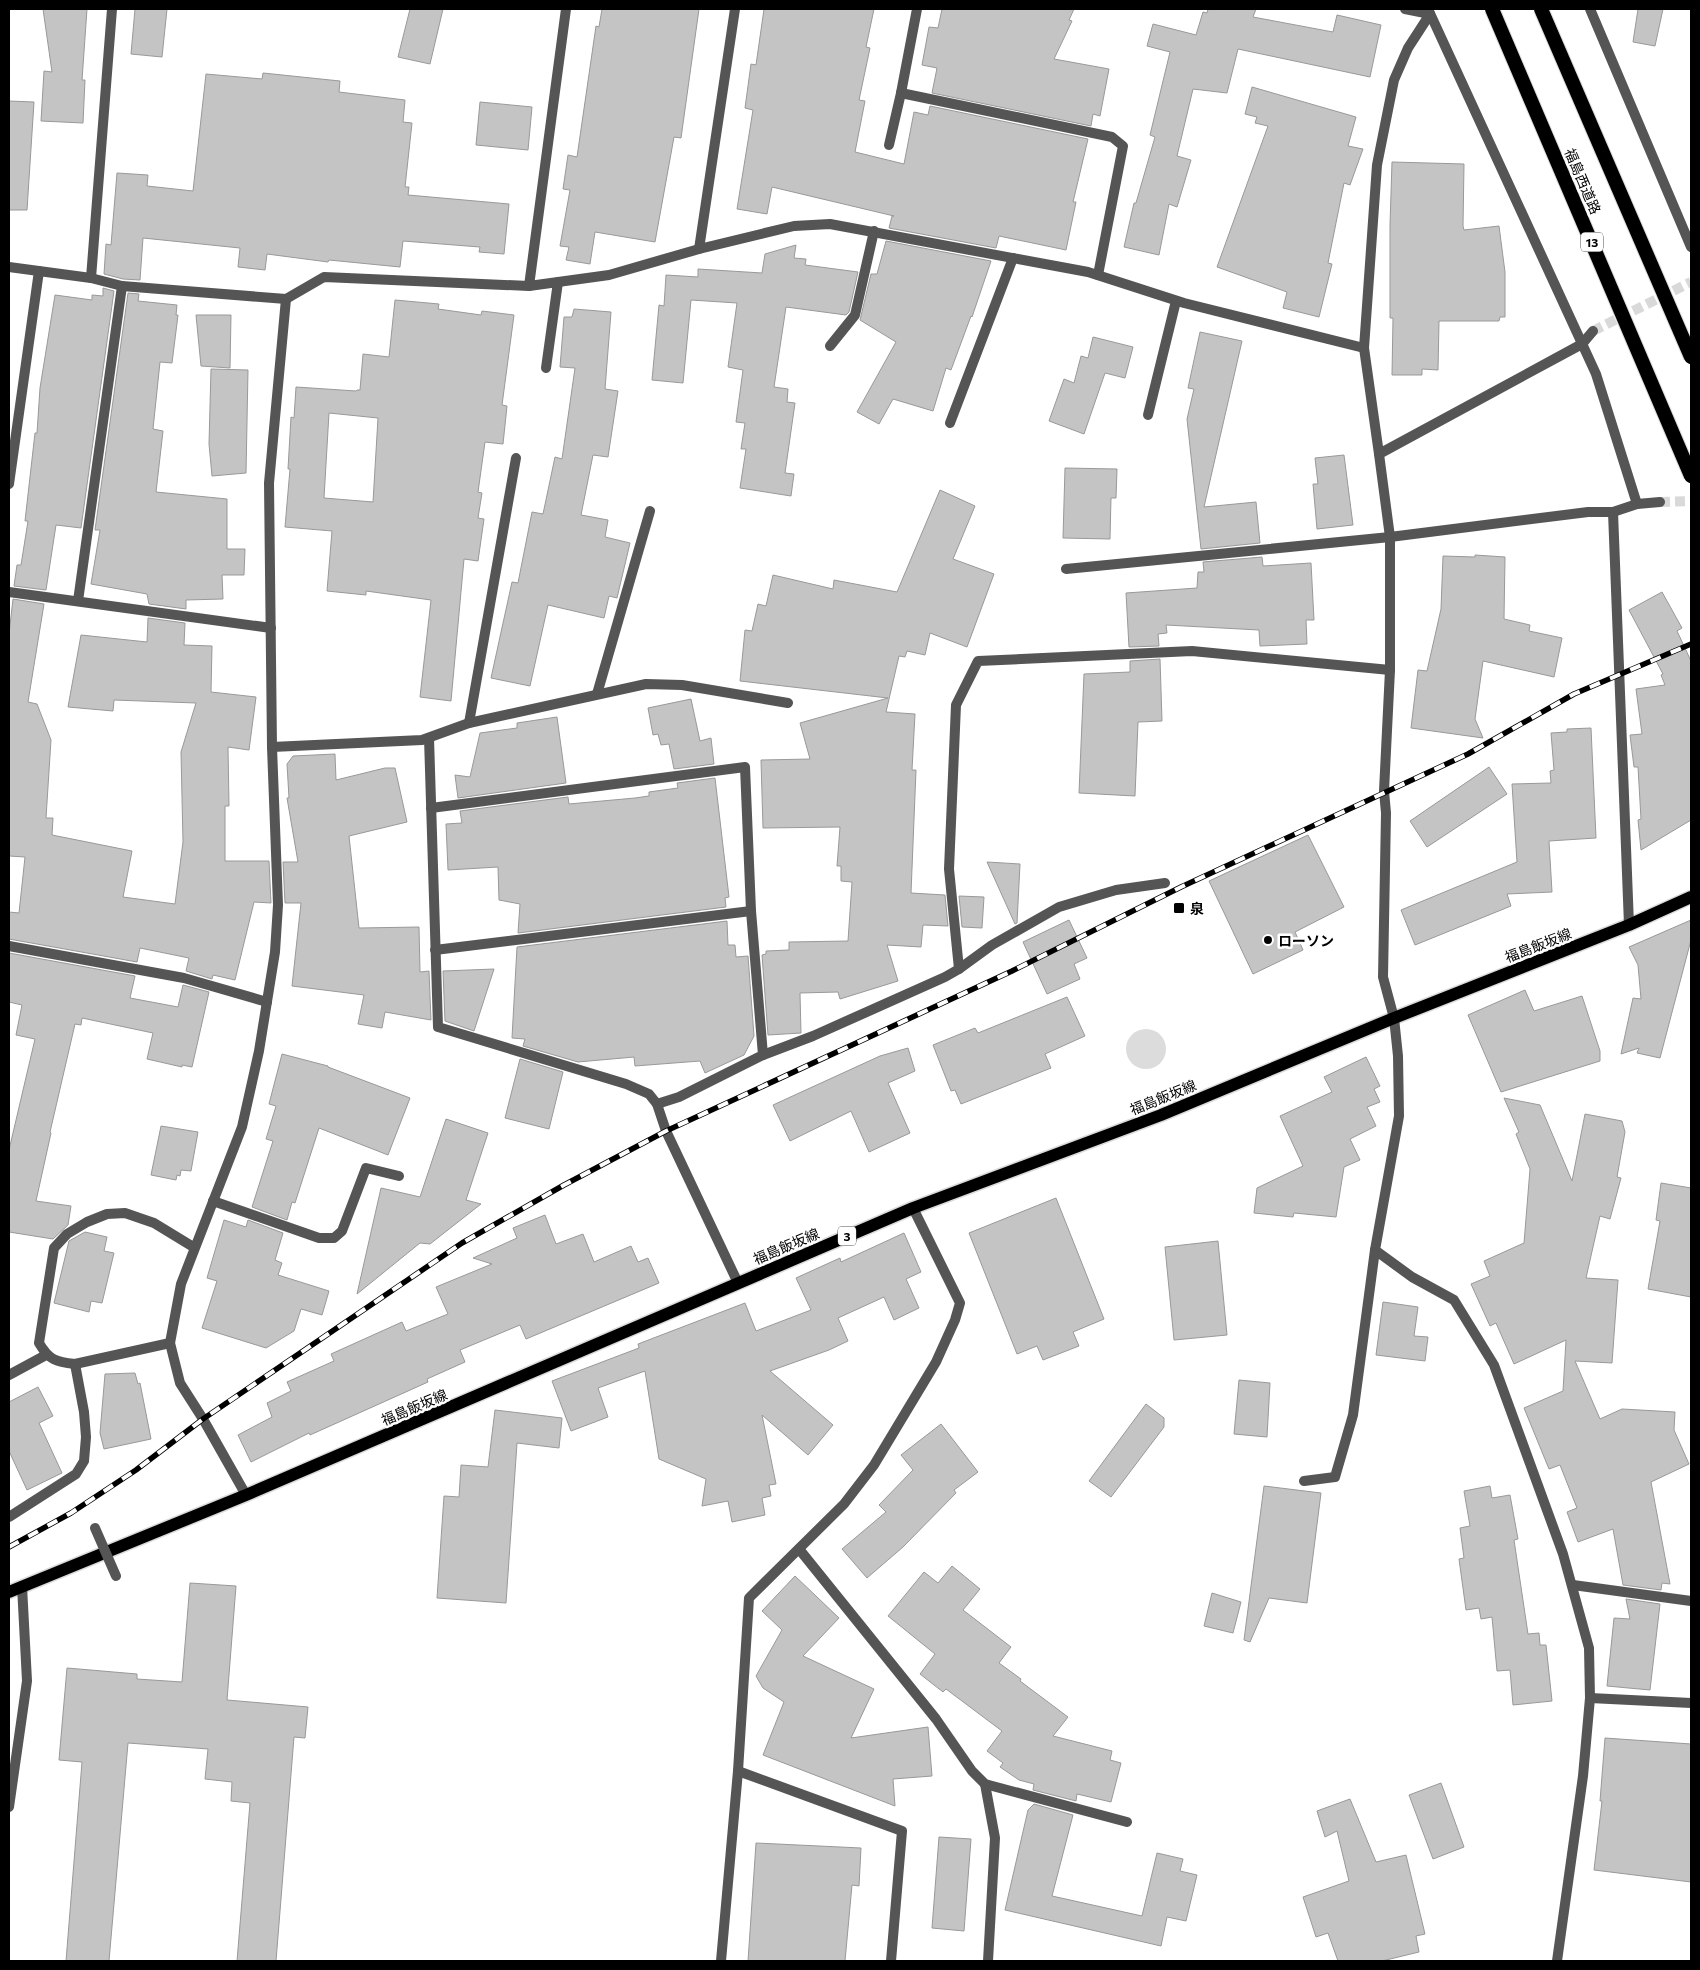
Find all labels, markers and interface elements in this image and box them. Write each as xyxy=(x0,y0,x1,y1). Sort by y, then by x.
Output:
street label: 福島西道路 xyxy=(1562,145,1604,217)
road number: 13 xyxy=(1581,232,1603,252)
place label: 泉 xyxy=(1190,900,1204,917)
marker: 泉 xyxy=(1172,901,1186,915)
street label: 福島飯坂線 xyxy=(1502,925,1574,965)
place label: ローソン xyxy=(1278,932,1334,949)
marker: ローソン xyxy=(1262,934,1274,946)
street label: 福島飯坂線 xyxy=(1127,1076,1199,1118)
street label: 福島飯坂線 xyxy=(750,1225,822,1267)
road number: 3 xyxy=(838,1226,856,1246)
street label: 福島飯坂線 xyxy=(378,1386,450,1428)

